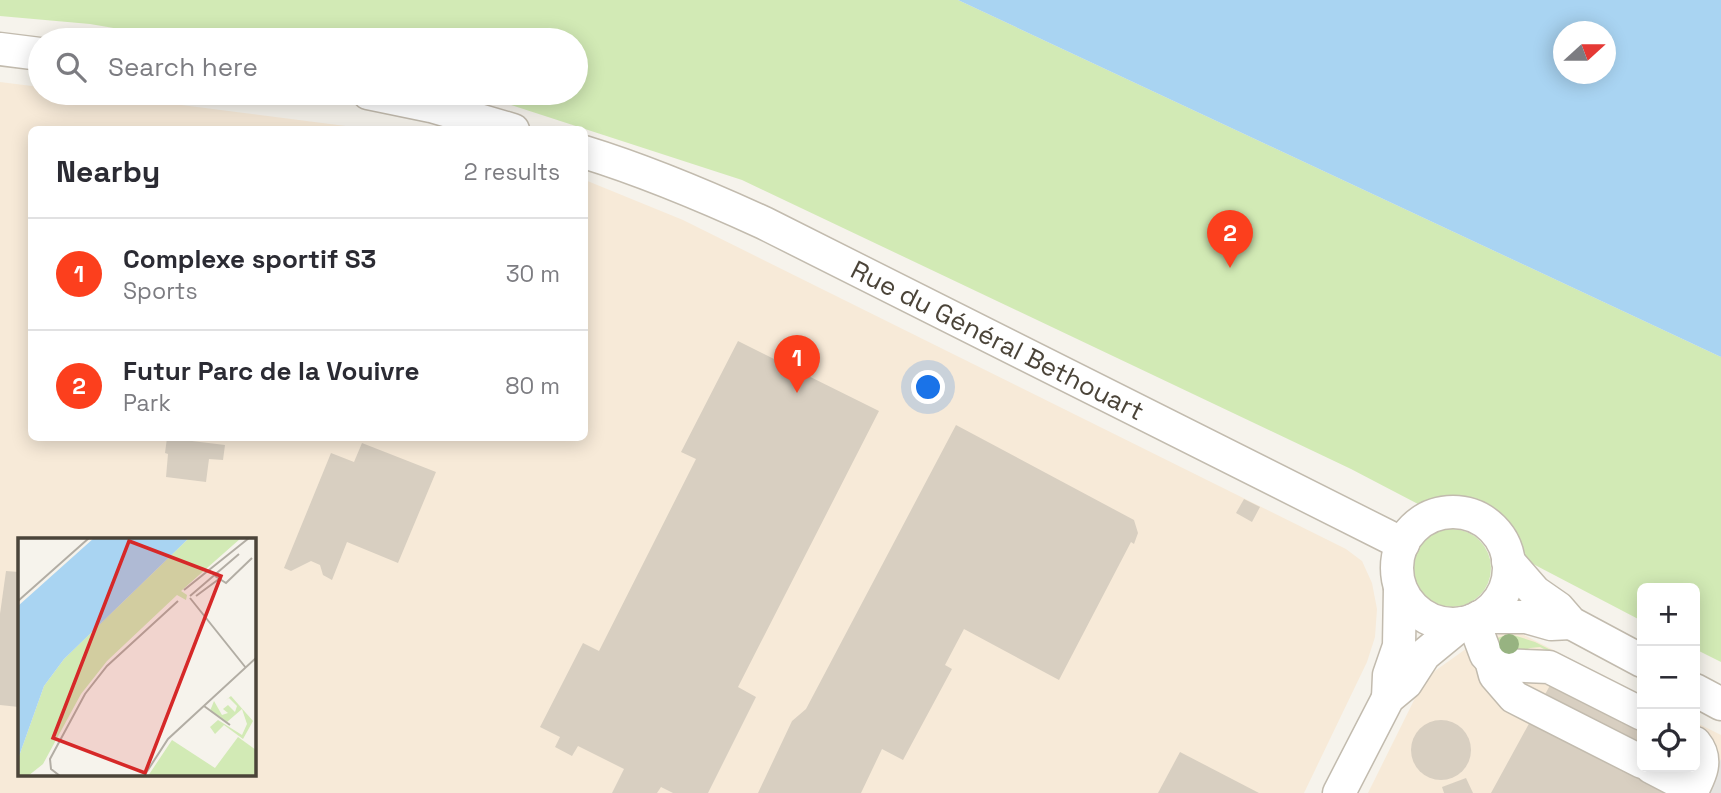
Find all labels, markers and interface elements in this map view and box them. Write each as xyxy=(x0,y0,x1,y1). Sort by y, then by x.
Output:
north arrow xyxy=(1553,21,1616,84)
search box xyxy=(28,28,588,105)
icon: search xyxy=(52,48,90,86)
text: Search here xyxy=(108,50,258,84)
text: Nearby xyxy=(56,152,160,191)
text: 2 results xyxy=(464,157,560,187)
pin: 2 xyxy=(1207,210,1253,268)
text: Complexe sportif S3 xyxy=(123,242,376,276)
street label: Rue du Général Bethouart xyxy=(845,252,1150,428)
text: 1 xyxy=(74,259,84,289)
text: 30 m xyxy=(506,259,560,289)
text: Sports xyxy=(123,276,198,306)
pin: 1 xyxy=(774,335,820,393)
text: Futur Parc de la Vouivre xyxy=(123,354,419,388)
your location xyxy=(911,370,945,404)
text: 2 xyxy=(72,371,86,401)
text: 80 m xyxy=(505,371,560,401)
text: Park xyxy=(123,388,171,418)
inset map xyxy=(18,538,256,776)
map controls xyxy=(1637,583,1700,772)
button: + xyxy=(1637,583,1700,646)
button: − xyxy=(1637,646,1700,709)
button: locate xyxy=(1637,709,1700,772)

